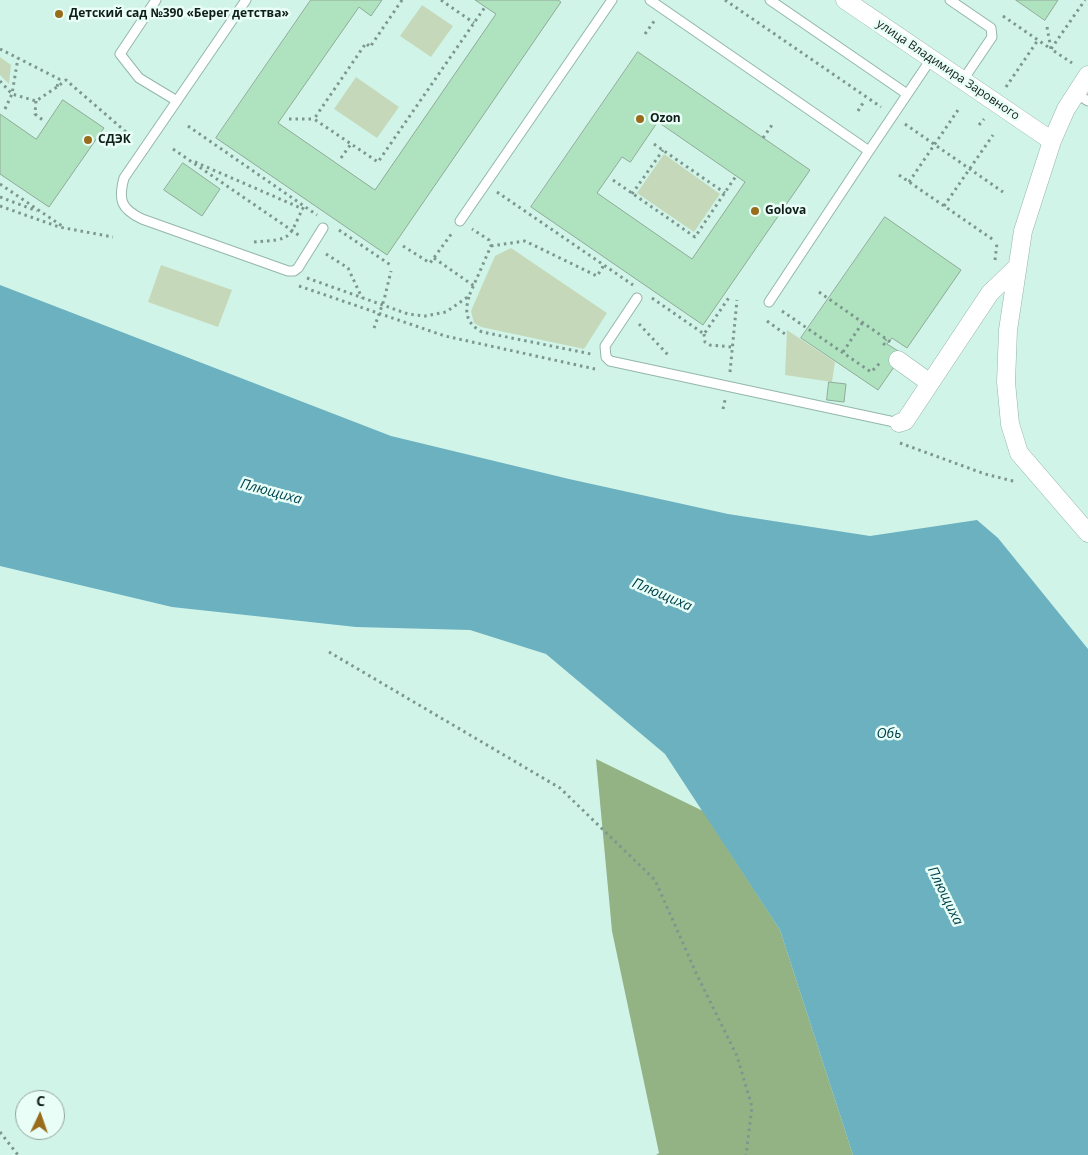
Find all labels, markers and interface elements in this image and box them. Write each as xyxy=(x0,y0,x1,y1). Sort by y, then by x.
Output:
place label: Детский сад №390 «Берег детства» xyxy=(69,7,289,21)
marker: Детский сад №390 «Берег детства» xyxy=(53,8,65,20)
street label: улица Владимира Заровного xyxy=(874,17,1022,123)
place label: Ozon xyxy=(650,112,681,126)
marker: Ozon xyxy=(634,113,646,125)
place label: СДЭК xyxy=(98,133,131,147)
marker: СДЭК xyxy=(82,134,94,146)
place label: Golova xyxy=(765,204,806,218)
marker: Golova xyxy=(749,205,761,217)
water label: Плющиха xyxy=(238,476,304,508)
water label: Плющиха xyxy=(630,575,694,615)
water label: Обь xyxy=(877,726,901,742)
water label: Плющиха xyxy=(924,864,966,928)
north arrow xyxy=(15,1090,65,1140)
text: С xyxy=(36,1091,46,1110)

